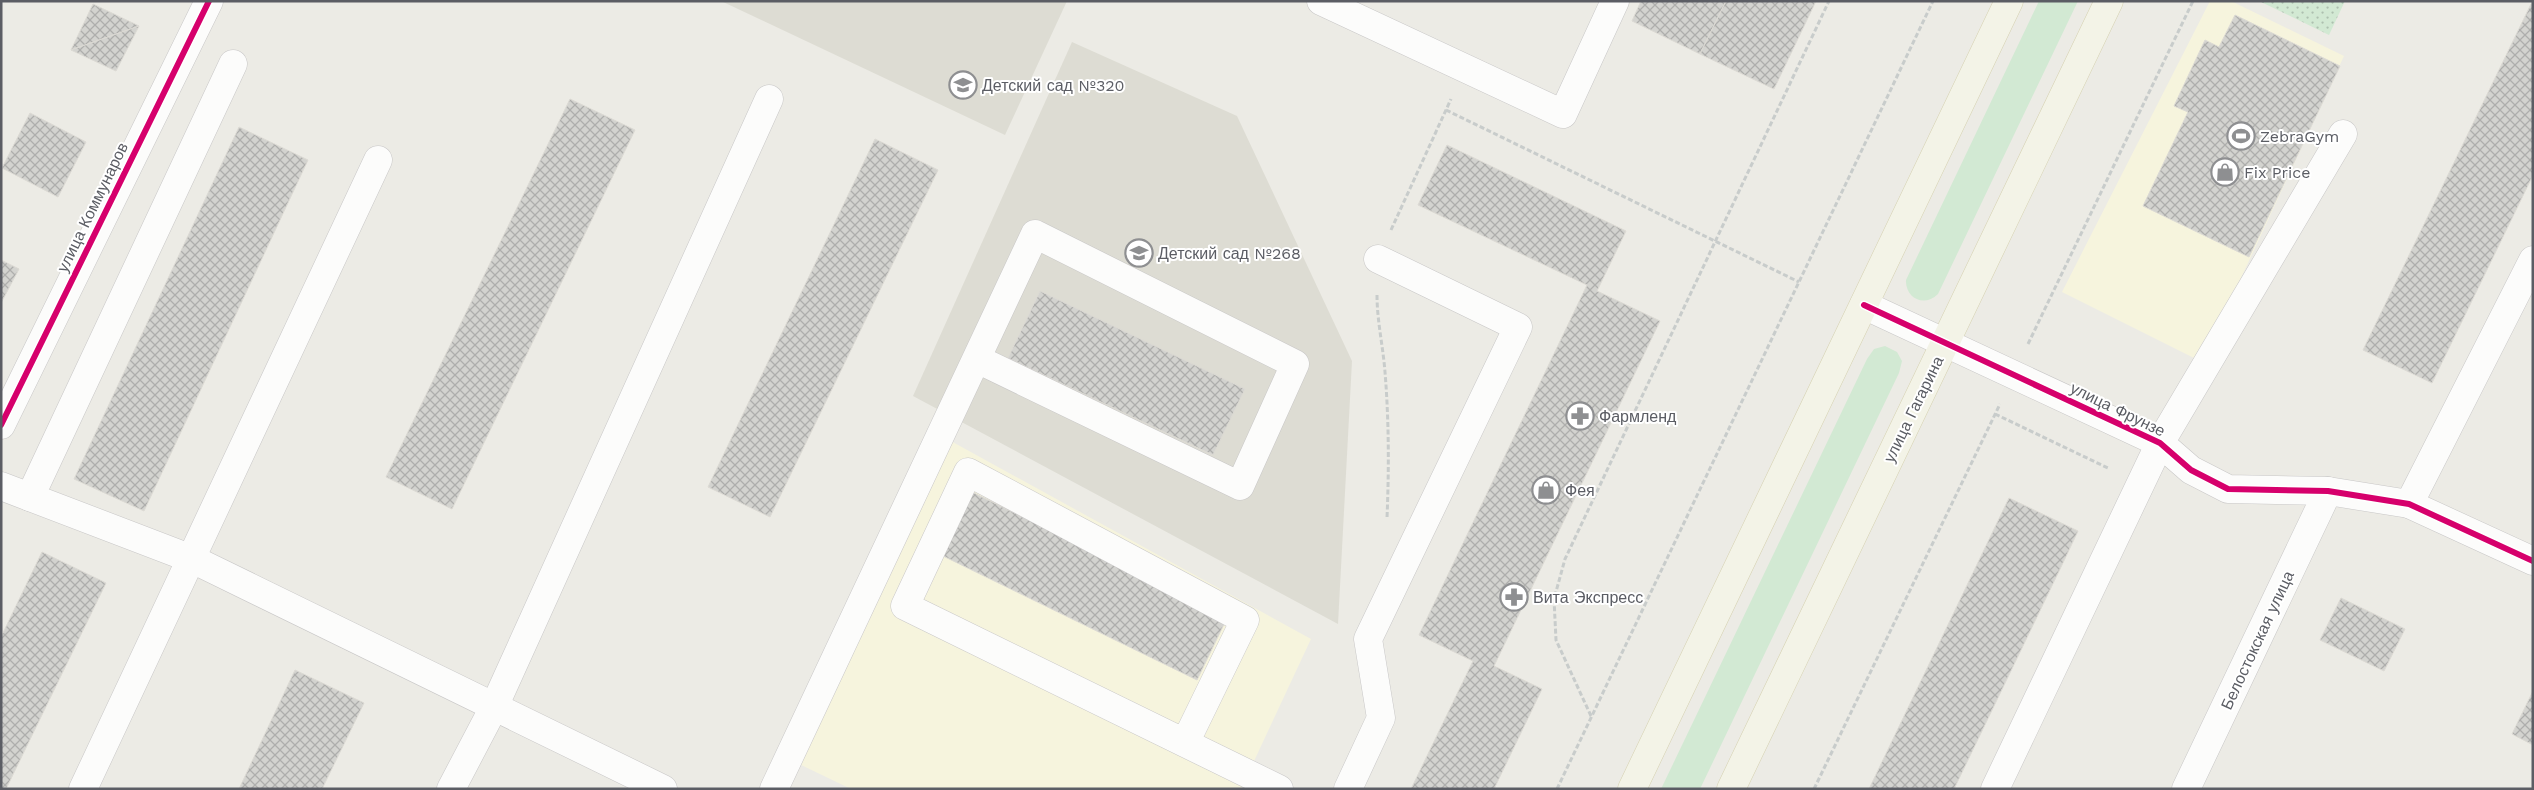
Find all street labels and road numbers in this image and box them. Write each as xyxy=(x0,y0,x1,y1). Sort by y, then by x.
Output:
street label: улица Коммунаров xyxy=(53,139,132,275)
street label: улица Гагарина xyxy=(1879,353,1947,466)
street label: улица Фрунзе xyxy=(2067,378,2168,441)
street label: Белостокская улица xyxy=(2217,568,2298,713)

